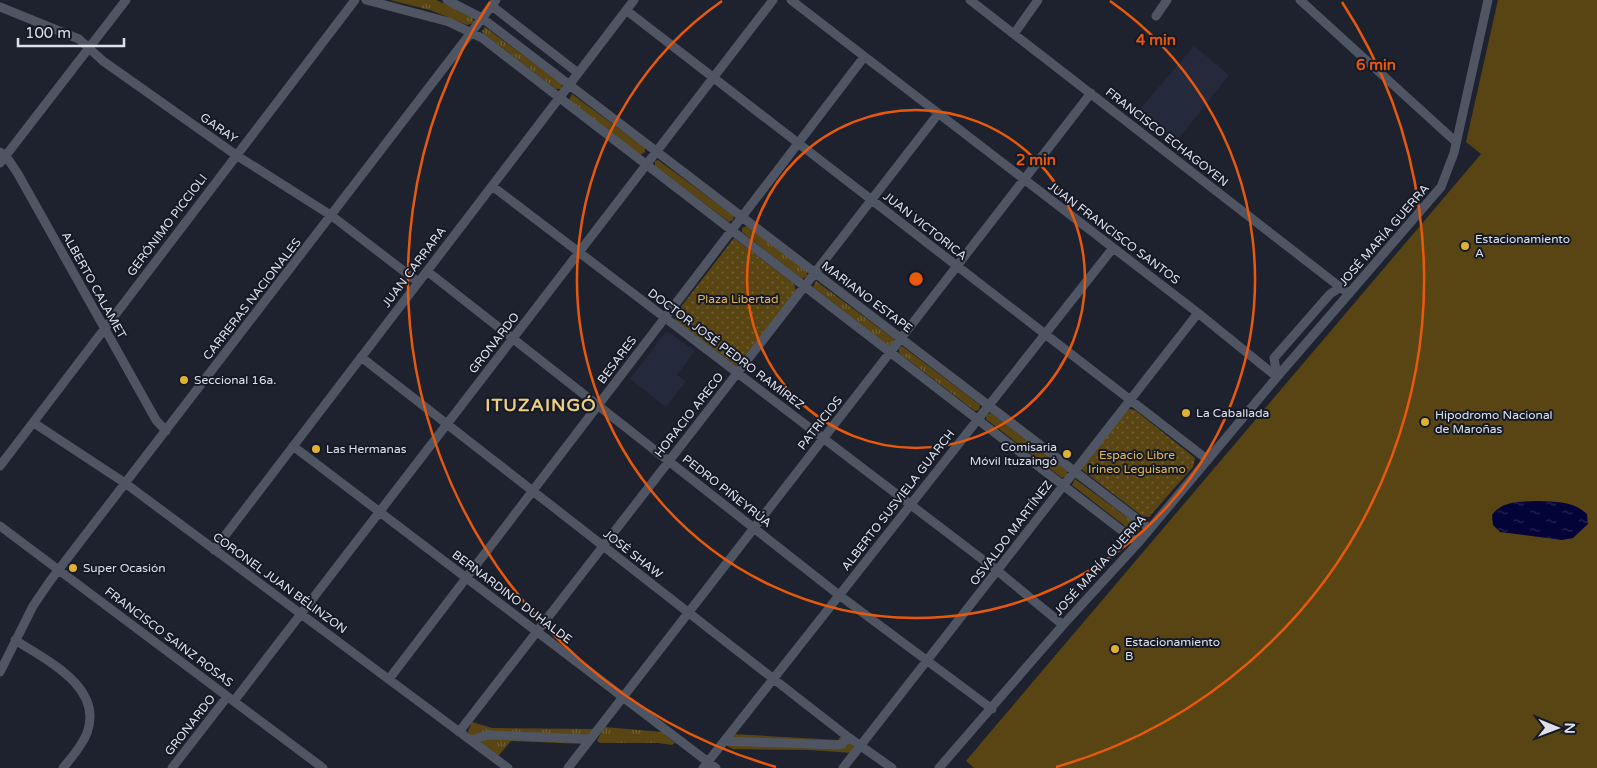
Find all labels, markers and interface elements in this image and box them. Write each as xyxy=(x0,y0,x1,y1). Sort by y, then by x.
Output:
scale bar xyxy=(18,15,124,47)
text: 100 m xyxy=(25,24,71,42)
text: 4 min xyxy=(1136,31,1176,49)
text: 6 min xyxy=(1356,56,1396,74)
street label: FRANCISCO ECHAGOYEN xyxy=(1103,85,1231,189)
street label: GARAY xyxy=(198,110,241,146)
text: 2 min xyxy=(1016,151,1056,169)
street label: GERÓNIMO PICCIOLI xyxy=(124,171,210,279)
street label: JUAN FRANCISCO SANTOS xyxy=(1046,179,1182,287)
street label: JOSÉ MARÍA GUERRA xyxy=(1336,181,1432,289)
street label: JUAN VICTORICA xyxy=(880,189,970,263)
street label: JUAN CARRARA xyxy=(379,224,449,310)
street label: ALBERTO CALAMET xyxy=(59,229,129,341)
place label: Estacionamiento A xyxy=(1475,232,1570,260)
street label: CARRERAS NACIONALES xyxy=(200,235,304,363)
marker: Estacionamiento A xyxy=(1459,240,1471,252)
street label: MARIANO ESTAPE xyxy=(819,258,915,336)
centre of rings xyxy=(907,270,925,288)
street label: DOCTOR JOSÉ PEDRO RAMÍREZ xyxy=(645,286,807,412)
park label: Plaza Libertad xyxy=(697,292,779,306)
street label: GRONARDO xyxy=(466,310,522,376)
street label: BESARES xyxy=(595,333,639,387)
street label: HORACIO ARECO xyxy=(652,370,727,460)
place label: Seccional 16a. xyxy=(194,373,276,387)
marker: Seccional 16a. xyxy=(178,374,190,386)
district label: ITUZAINGÓ xyxy=(485,394,597,416)
street label: PATRICIOS xyxy=(795,394,845,452)
place label: La Caballada xyxy=(1196,406,1269,420)
marker: La Caballada xyxy=(1180,407,1192,419)
place label: Hipodromo Nacional de Maroñas xyxy=(1435,408,1553,436)
marker: Hipodromo Nacional de Maroñas xyxy=(1419,416,1431,428)
street label: ALBERTO SUSVIELA GUARCH xyxy=(839,427,957,573)
place label: Comisaria Móvil Ituzaingó xyxy=(970,440,1057,468)
place label: Las Hermanas xyxy=(326,442,407,456)
marker: Las Hermanas xyxy=(310,443,322,455)
marker: Comisaria Móvil Ituzaingó xyxy=(1061,448,1073,460)
park label: Espacio Libre Irineo Leguisamo xyxy=(1088,448,1186,476)
street label: PEDRO PIÑEYRÚA xyxy=(680,452,774,530)
street label: OSVALDO MARTÍNEZ xyxy=(967,478,1055,588)
street label: JOSÉ MARÍA GUERRA xyxy=(1051,512,1149,618)
street label: JOSÉ SHAW xyxy=(601,527,665,581)
street label: CORONEL JUAN BÉLINZON xyxy=(210,530,350,636)
street label: BERNARDINO DUHALDE xyxy=(449,547,575,647)
place label: Super Ocasión xyxy=(83,561,166,575)
marker: Super Ocasión xyxy=(67,562,79,574)
street label: FRANCISCO SAINZ ROSAS xyxy=(102,584,236,690)
place label: Estacionamiento B xyxy=(1125,635,1220,663)
marker: Estacionamiento B xyxy=(1109,643,1121,655)
street label: GRONARDO xyxy=(162,692,218,758)
north arrow xyxy=(1532,703,1582,753)
text: N xyxy=(1561,722,1578,734)

